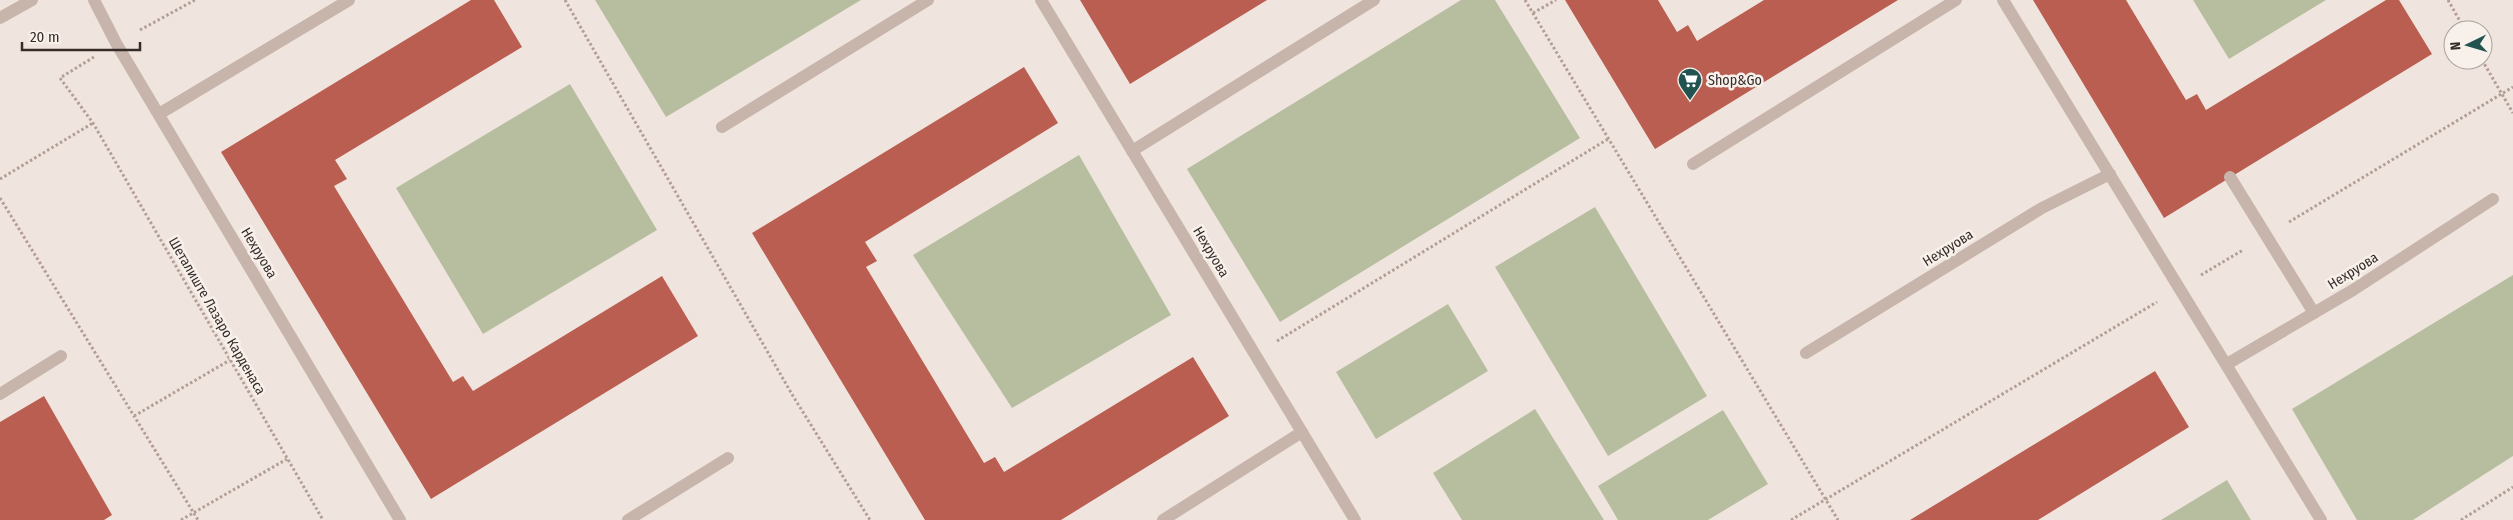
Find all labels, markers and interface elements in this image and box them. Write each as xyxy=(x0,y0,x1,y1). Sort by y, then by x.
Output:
scale bar xyxy=(22,20,140,52)
north arrow xyxy=(2443,20,2493,70)
text: 20 m xyxy=(30,28,60,46)
text: N xyxy=(2447,41,2464,51)
supermarket icon: Shop&Go xyxy=(1677,67,1703,101)
place label: Shop&Go xyxy=(1708,72,1762,89)
street label: Нехруова xyxy=(1189,224,1233,281)
street label: Нехруова xyxy=(237,225,281,282)
street label: Нехруова xyxy=(1920,226,1976,270)
street label: Шеталиште Лазаро Карденаса xyxy=(165,234,269,398)
street label: Нехруова xyxy=(2325,249,2381,293)

